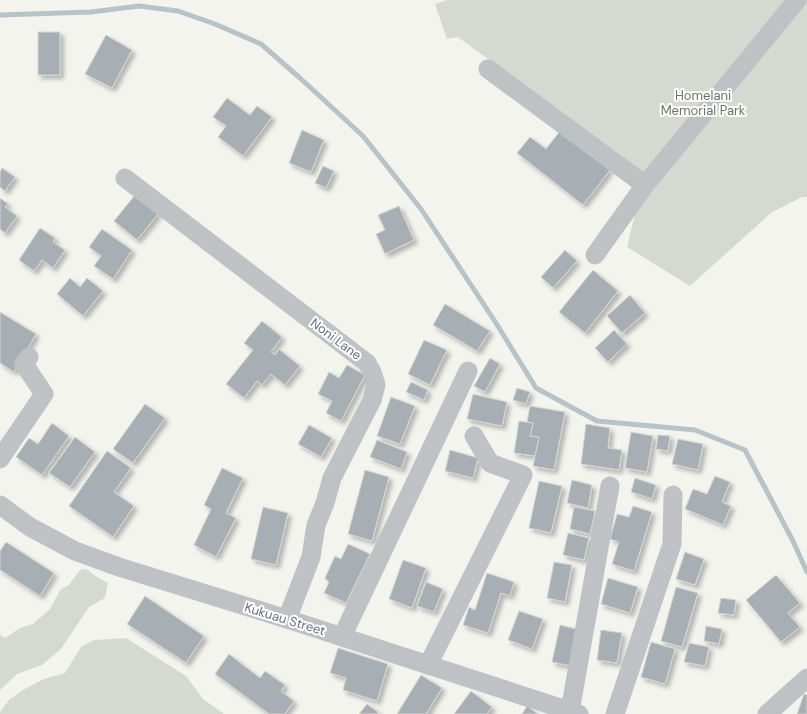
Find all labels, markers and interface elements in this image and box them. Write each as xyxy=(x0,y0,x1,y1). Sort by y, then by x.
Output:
park label: Homelani Memorial Park xyxy=(661,87,746,119)
street label: Noni Lane xyxy=(307,314,365,364)
street label: Kukuau Street xyxy=(243,599,327,639)

